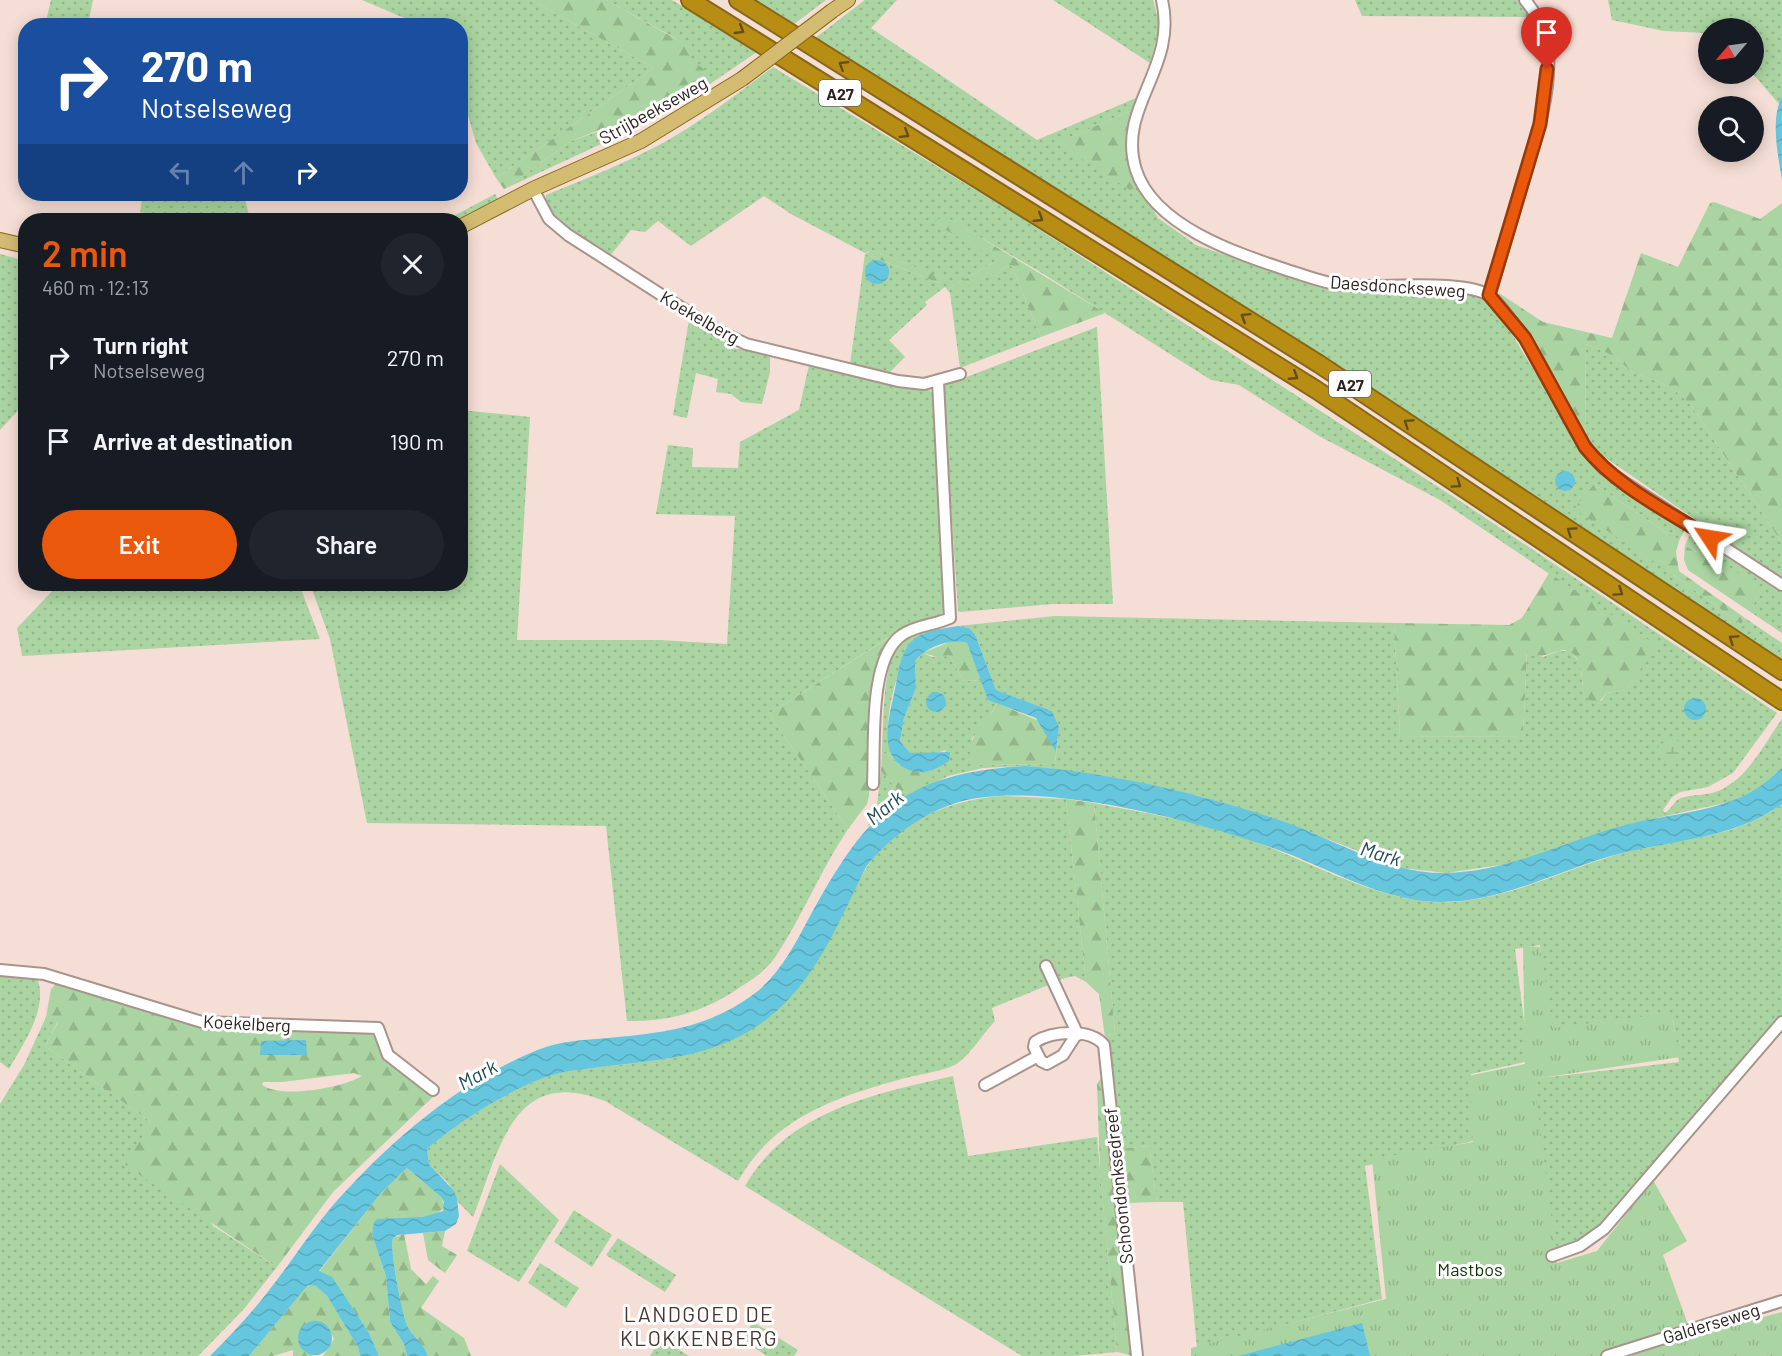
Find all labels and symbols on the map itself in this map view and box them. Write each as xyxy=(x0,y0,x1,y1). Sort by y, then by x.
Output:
pin xyxy=(1521,7,1572,69)
north arrow xyxy=(1698,18,1764,84)
one-way arrow xyxy=(734,23,744,35)
one-way arrow xyxy=(839,61,849,73)
street label: Strijbeekseweg xyxy=(595,71,711,149)
road number: A27 xyxy=(819,80,861,106)
one-way arrow xyxy=(899,126,909,138)
one-way arrow xyxy=(1033,210,1043,222)
street label: Daesdonckseweg xyxy=(1330,270,1466,302)
street label: Koekelberg xyxy=(656,286,744,348)
one-way arrow xyxy=(1241,313,1252,324)
one-way arrow xyxy=(1288,369,1298,381)
road number: A27 xyxy=(1329,371,1371,397)
one-way arrow xyxy=(1404,419,1415,430)
one-way arrow xyxy=(1450,477,1461,488)
position arrow xyxy=(1678,506,1742,570)
one-way arrow xyxy=(1567,527,1578,538)
one-way arrow xyxy=(1612,585,1623,596)
one-way arrow xyxy=(1729,635,1740,646)
water label: Mark xyxy=(860,785,908,829)
water label: Mark xyxy=(1358,835,1404,871)
street label: Koekelberg xyxy=(203,1010,291,1036)
water label: Mark xyxy=(453,1053,501,1094)
street label: Schoondonksedreef xyxy=(1099,1107,1137,1265)
park label: Mastbos xyxy=(1437,1258,1503,1280)
street label: Galderseweg xyxy=(1660,1298,1762,1348)
district label: LANDGOED DE KLOKKENBERG xyxy=(620,1301,778,1350)

